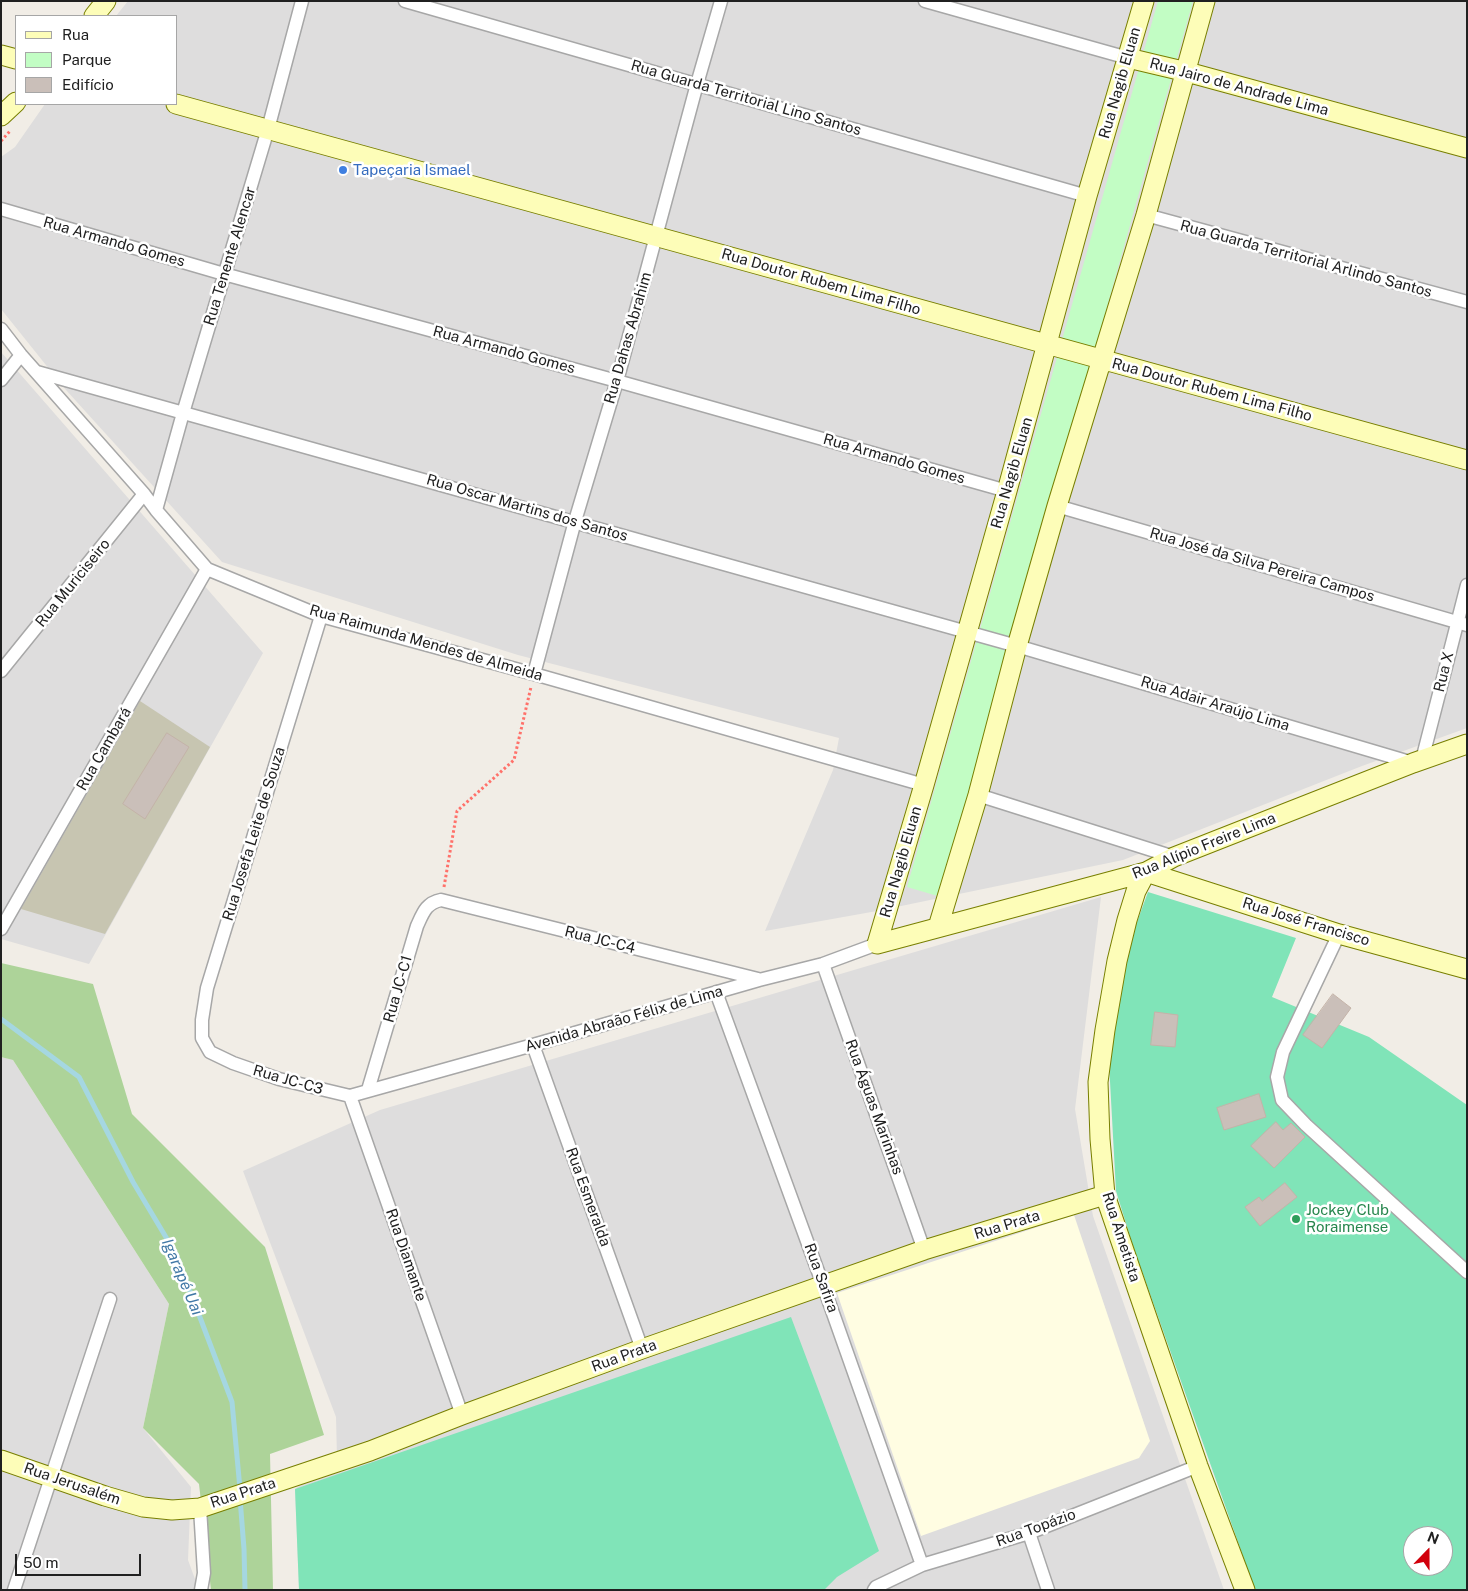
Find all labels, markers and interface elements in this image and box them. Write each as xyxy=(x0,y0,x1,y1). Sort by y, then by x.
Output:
legend xyxy=(15,15,178,105)
street label: Rua Nagib Eluan xyxy=(1095,25,1145,141)
text: Rua xyxy=(62,26,89,43)
text: Parque xyxy=(62,51,112,68)
street label: Rua Jairo de Andrade Lima xyxy=(1148,54,1330,120)
street label: Rua Guarda Territorial Lino Santos xyxy=(629,56,863,140)
text: Edifício xyxy=(62,76,114,93)
place label: Tapeçaria Ismael xyxy=(353,161,471,179)
marker: Tapeçaria Ismael xyxy=(337,164,349,176)
street label: Rua Tenente Alencar xyxy=(200,184,260,328)
street label: Rua Armando Gomes xyxy=(41,213,187,271)
street label: Rua Guarda Territorial Arlindo Santos xyxy=(1178,217,1434,301)
street label: Rua Doutor Rubem Lima Filho xyxy=(719,245,923,319)
street label: Rua Dahas Abrahim xyxy=(601,270,655,406)
street label: Rua Armando Gomes xyxy=(431,322,577,378)
street label: Rua Doutor Rubem Lima Filho xyxy=(1110,355,1314,425)
street label: Rua Nagib Eluan xyxy=(987,415,1037,531)
street label: Rua Armando Gomes xyxy=(821,430,967,488)
street label: Rua Oscar Martins dos Santos xyxy=(424,471,630,545)
street label: Rua José da Silva Pereira Campos xyxy=(1148,524,1376,606)
street label: Rua Muriciseiro xyxy=(32,535,114,631)
street label: Rua Raimunda Mendes de Almeida xyxy=(307,601,545,685)
street label: Rua X xyxy=(1430,650,1458,694)
street label: Rua Adair Araújo Lima xyxy=(1138,673,1292,735)
street label: Rua Cambará xyxy=(73,704,135,794)
street label: Rua Josefa Leite de Souza xyxy=(219,745,289,923)
street label: Rua Nagib Eluan xyxy=(876,804,926,920)
street label: Rua Alípio Freire Lima xyxy=(1130,809,1278,883)
street label: Rua José Francisco xyxy=(1240,894,1372,950)
street label: Rua JC-C4 xyxy=(563,923,637,957)
street label: Rua JC-C1 xyxy=(380,953,416,1025)
street label: Avenida Abraão Félix de Lima xyxy=(523,982,725,1056)
street label: Rua Águas Marinhas xyxy=(841,1037,907,1177)
street label: Rua JC-C3 xyxy=(251,1061,325,1099)
street label: Rua Esmeralda xyxy=(562,1145,614,1249)
street label: Rua Ametista xyxy=(1098,1190,1144,1284)
place label: Jockey Club Roraimense xyxy=(1306,1201,1389,1236)
street label: Rua Diamante xyxy=(382,1206,430,1304)
street label: Rua Prata xyxy=(972,1206,1042,1244)
marker: Jockey Club Roraimense xyxy=(1290,1213,1302,1225)
water label: Igarapé Uai xyxy=(157,1236,207,1318)
street label: Rua Safira xyxy=(800,1241,842,1315)
street label: Rua Prata xyxy=(589,1336,659,1376)
street label: Rua Jerusalém xyxy=(21,1459,123,1509)
street label: Rua Prata xyxy=(208,1474,278,1512)
street label: Rua Topázio xyxy=(994,1505,1078,1551)
north arrow xyxy=(1403,1526,1453,1576)
text: N xyxy=(1425,1529,1441,1547)
scale bar xyxy=(18,1544,144,1576)
text: 50 m xyxy=(23,1554,58,1571)

